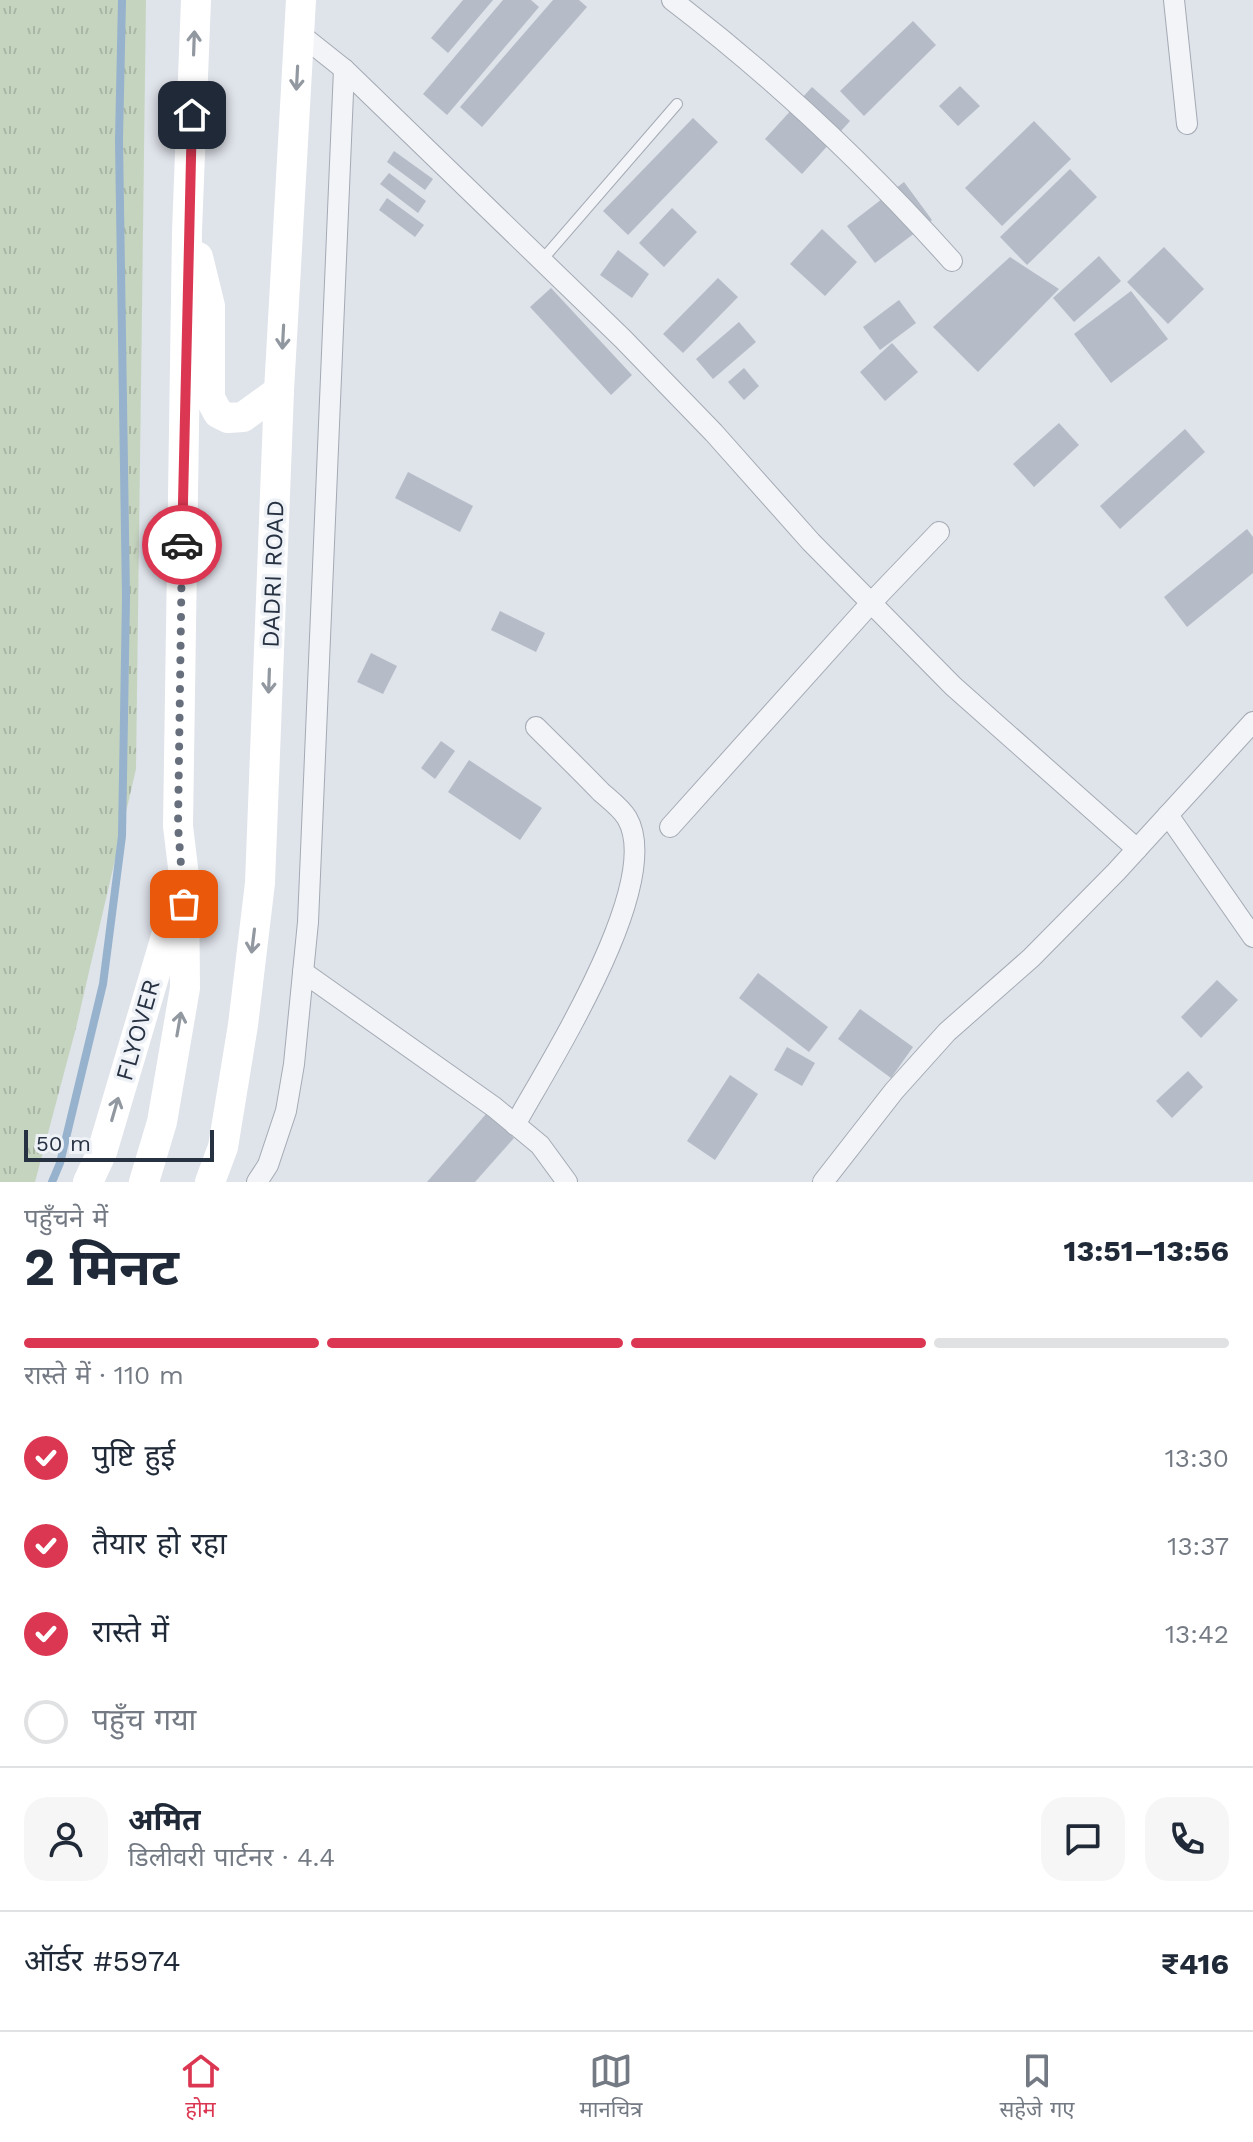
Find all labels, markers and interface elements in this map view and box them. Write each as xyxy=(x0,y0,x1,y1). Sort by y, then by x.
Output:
one-way arrow xyxy=(187,30,202,57)
one-way arrow xyxy=(289,64,304,91)
pin xyxy=(158,81,226,149)
icon: home xyxy=(170,93,214,137)
one-way arrow xyxy=(275,324,290,350)
street label: DADRI ROAD xyxy=(256,500,290,648)
courier xyxy=(142,505,222,585)
icon: car xyxy=(160,523,204,567)
one-way arrow xyxy=(261,667,276,694)
pin xyxy=(150,870,218,938)
icon: bag xyxy=(162,882,206,926)
one-way arrow xyxy=(245,927,260,953)
street label: FLYOVER xyxy=(110,976,166,1084)
one-way arrow xyxy=(172,1012,187,1037)
one-way arrow xyxy=(109,1097,123,1122)
scale bar xyxy=(24,1126,214,1162)
text: 50 m xyxy=(36,1131,91,1156)
text: पहुँचने में xyxy=(24,1203,108,1233)
text: 13:51–13:56 xyxy=(1064,1233,1229,1268)
text: 2 मिनट xyxy=(24,1237,179,1298)
text: रास्ते में · 110 m xyxy=(24,1360,184,1390)
icon: check xyxy=(24,1436,68,1480)
text: पुष्टि हुई xyxy=(92,1438,175,1473)
text: 13:30 xyxy=(1165,1443,1229,1473)
icon: check xyxy=(24,1524,68,1568)
text: तैयार हो रहा xyxy=(92,1526,227,1561)
text: 13:37 xyxy=(1167,1531,1229,1561)
icon: check xyxy=(24,1612,68,1656)
text: रास्ते में xyxy=(92,1614,169,1649)
text: 13:42 xyxy=(1165,1619,1229,1649)
text: पहुँच गया xyxy=(92,1702,196,1737)
button: person xyxy=(24,1797,108,1881)
button: chat xyxy=(1041,1797,1125,1881)
button: phone xyxy=(1145,1797,1229,1881)
text: अमित xyxy=(128,1802,201,1837)
text: डिलीवरी पार्टनर · 4.4 xyxy=(128,1842,335,1872)
text: ऑर्डर #5974 xyxy=(24,1943,181,1978)
text: ₹416 xyxy=(1161,1946,1229,1981)
tab: होम xyxy=(179,2049,223,2126)
tab: मानचित्र xyxy=(580,2049,642,2126)
tab: सहेजे गए xyxy=(1000,2049,1074,2126)

